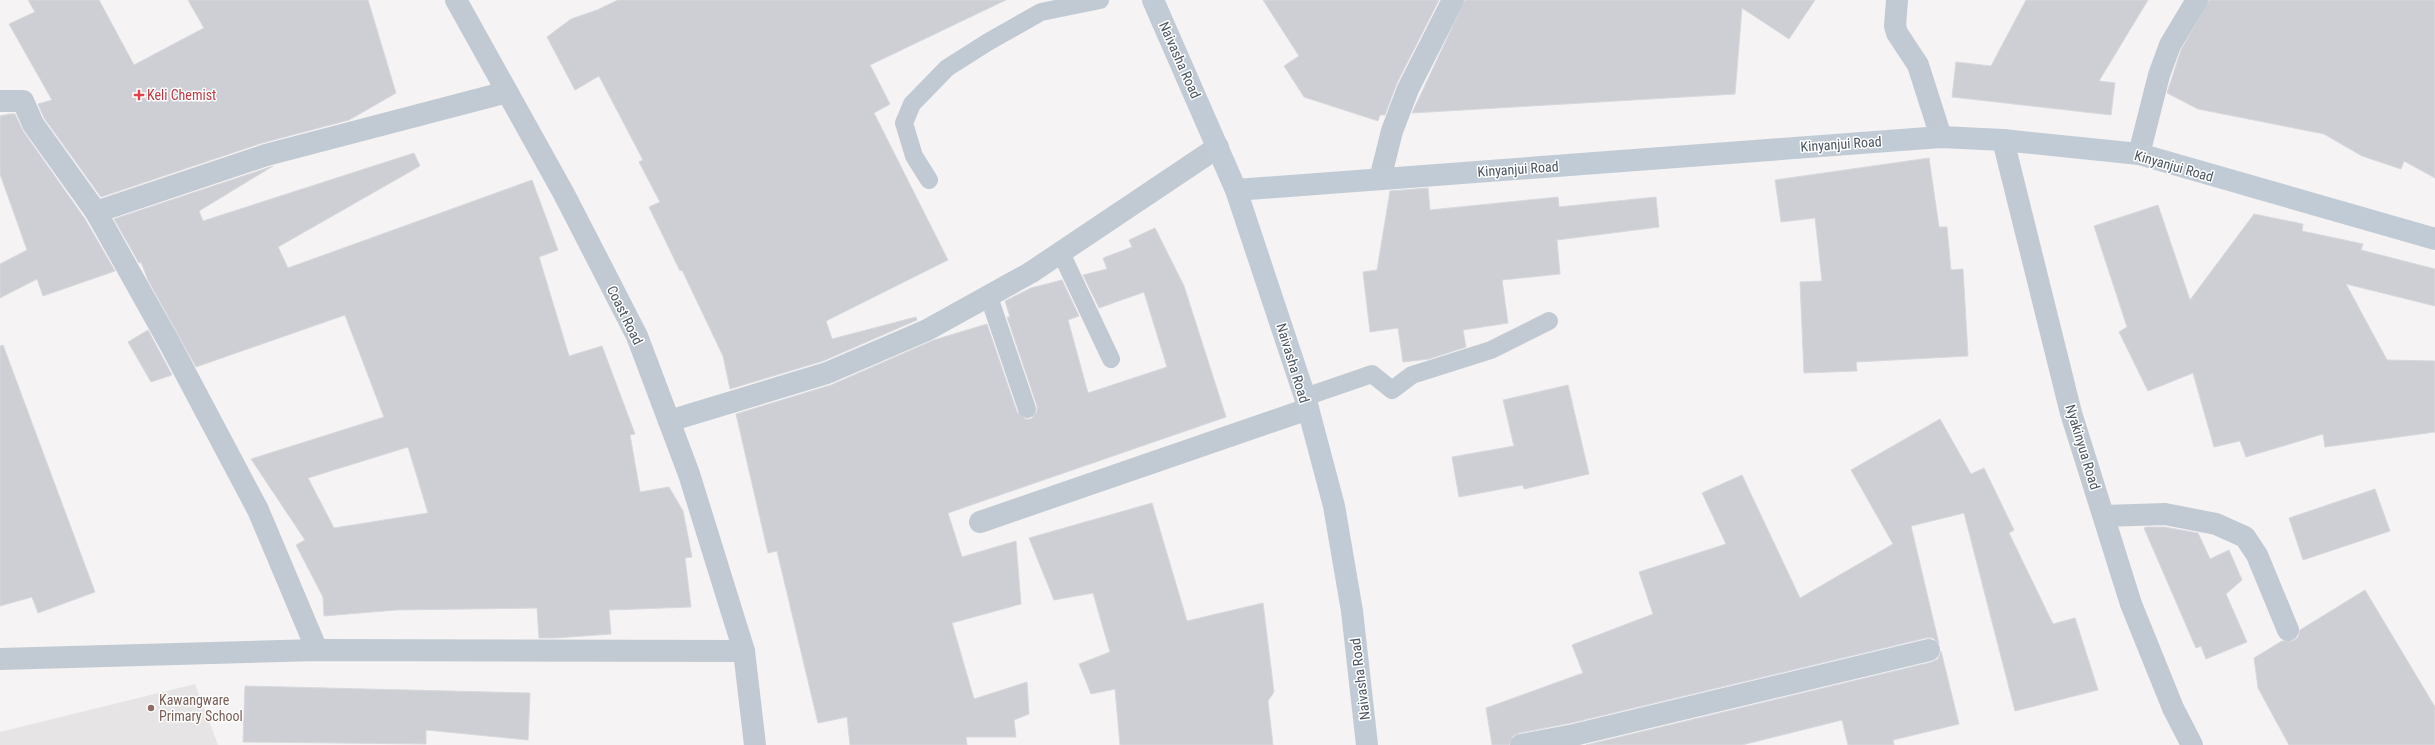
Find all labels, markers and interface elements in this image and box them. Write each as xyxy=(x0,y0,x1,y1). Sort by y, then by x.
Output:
street label: Naivasha Road xyxy=(1156,19,1204,101)
place label: Keli Chemist xyxy=(147,87,216,103)
marker: Keli Chemist xyxy=(134,90,144,100)
street label: Kinyanjui Road xyxy=(1800,133,1882,155)
street label: Kinyanjui Road xyxy=(2133,147,2215,185)
street label: Kinyanjui Road xyxy=(1477,158,1559,180)
street label: Coast Road xyxy=(604,283,646,347)
street label: Naivasha Road xyxy=(1273,321,1313,405)
street label: Nyakinyua Road xyxy=(2062,403,2104,491)
street label: Naivasha Road xyxy=(1347,637,1373,721)
place label: Kawangware Primary School xyxy=(159,692,243,724)
marker: Kawangware Primary School xyxy=(146,703,156,713)

